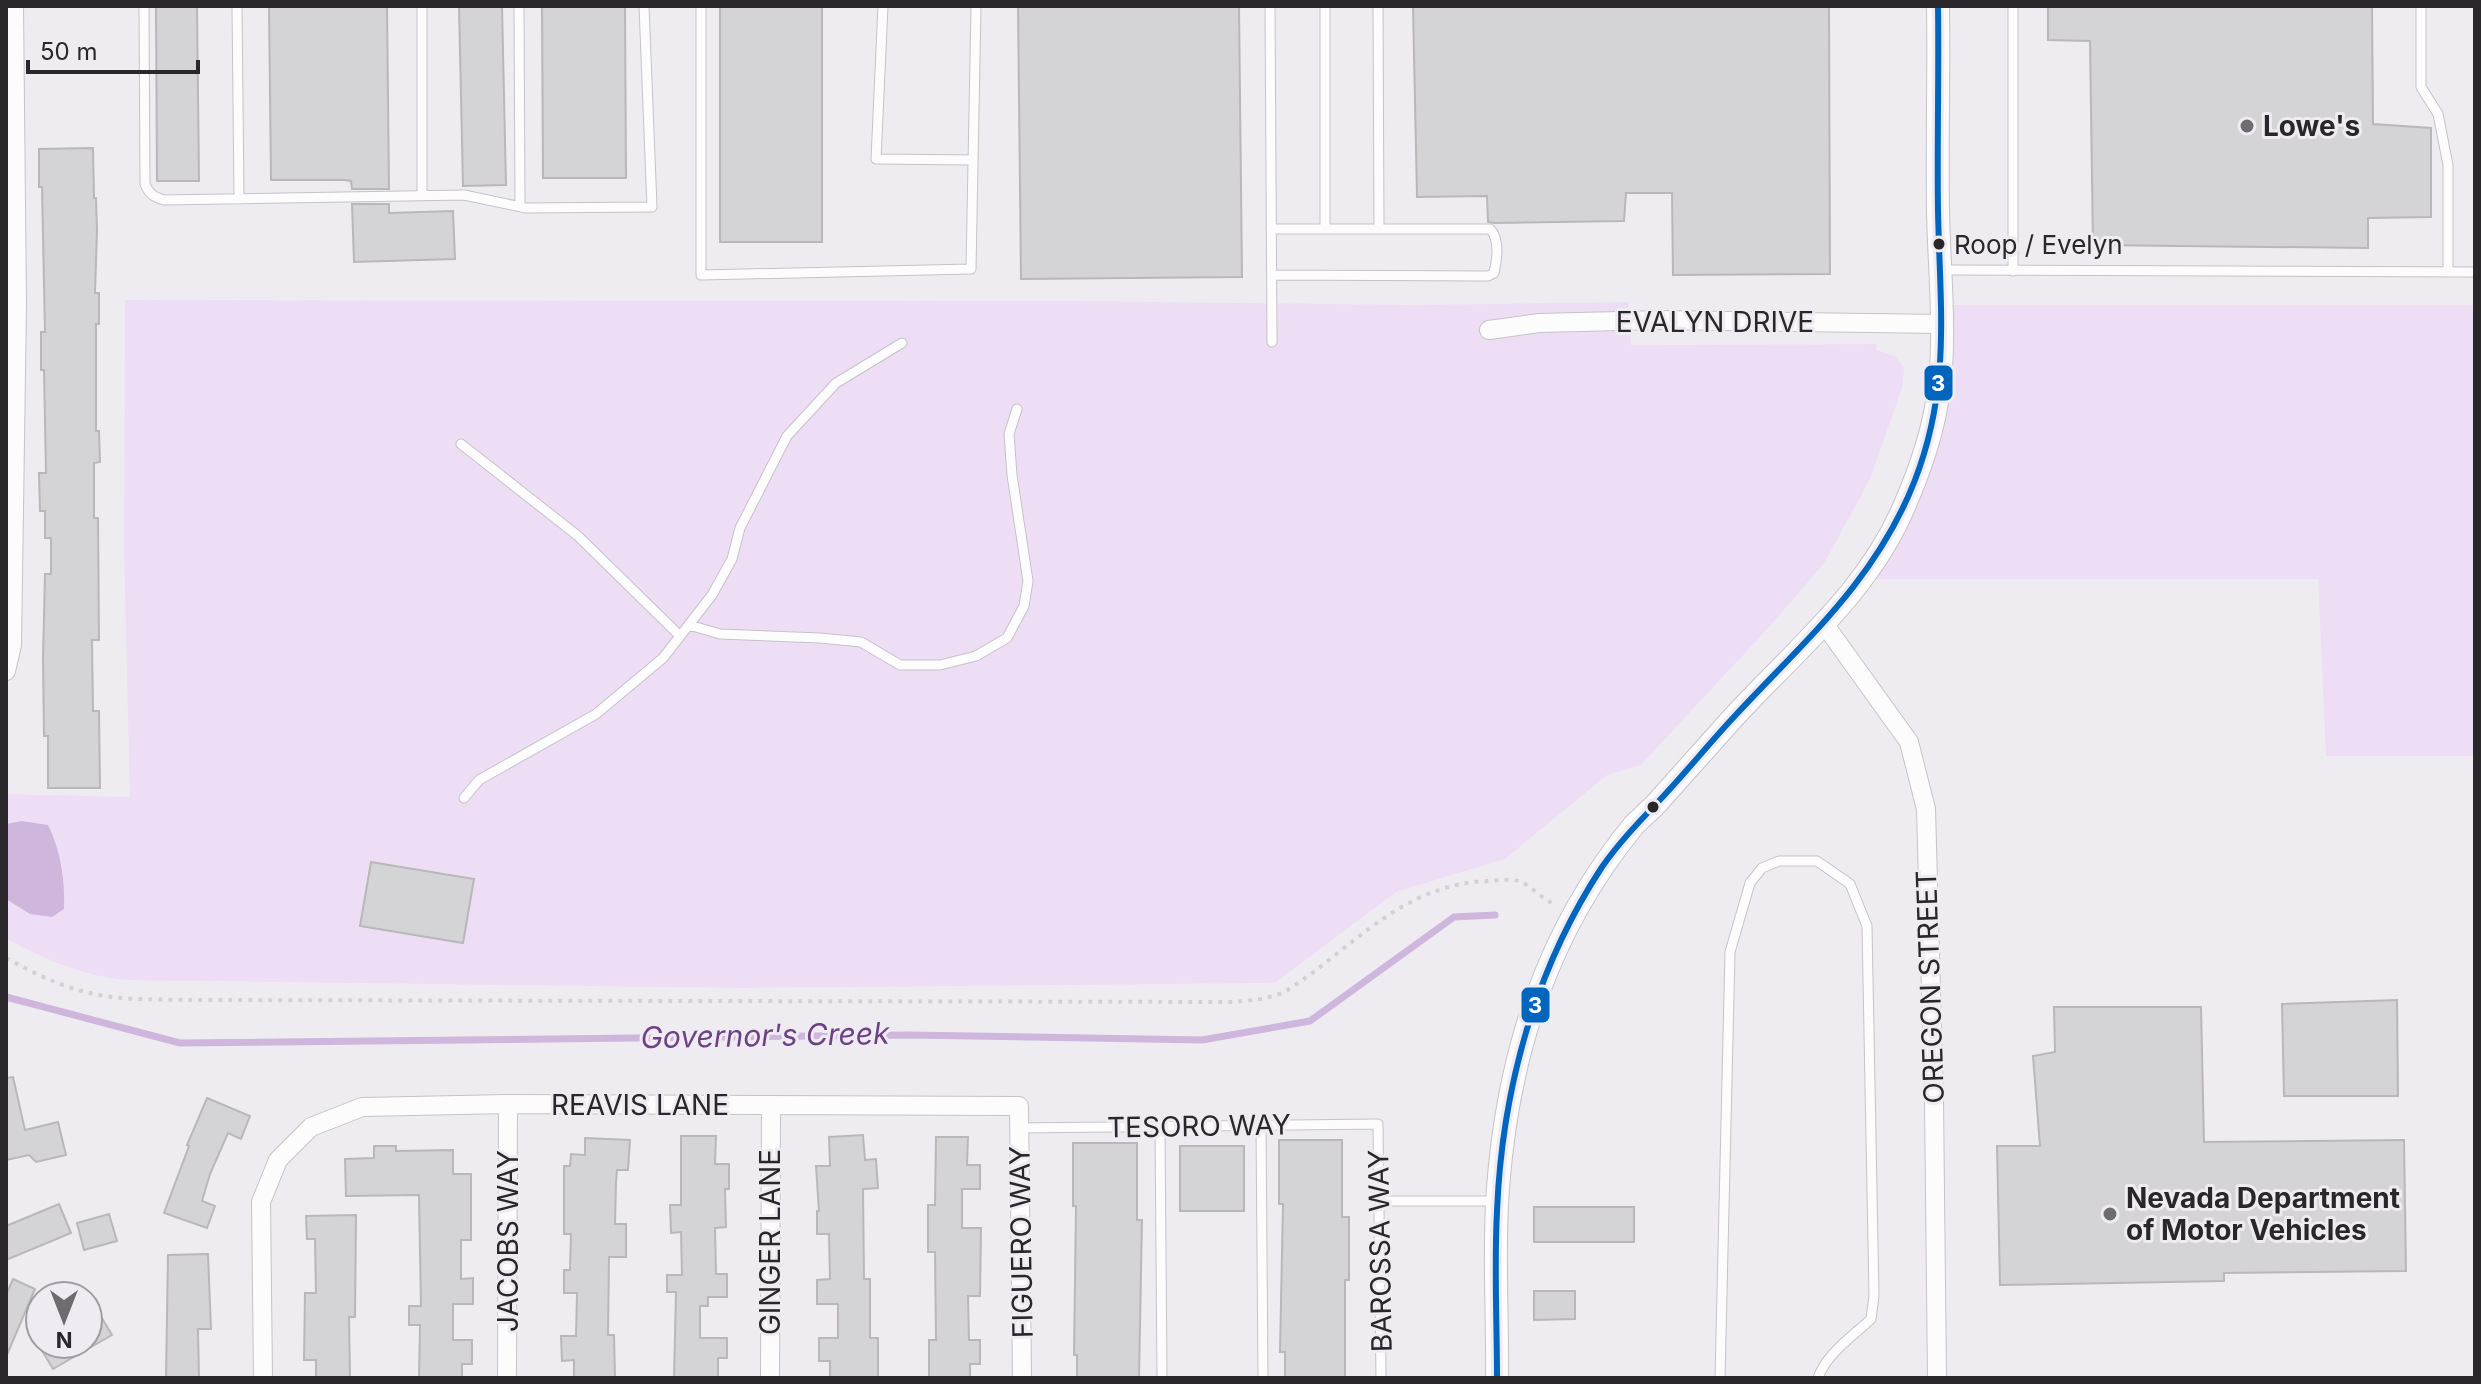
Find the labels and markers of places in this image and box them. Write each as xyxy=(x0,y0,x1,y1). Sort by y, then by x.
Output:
place label: Lowe's xyxy=(2263,109,2360,143)
marker: Lowe's xyxy=(2238,117,2256,135)
place label: Roop / Evelyn xyxy=(1954,229,2123,260)
marker: Roop / Evelyn xyxy=(1931,236,1947,252)
unlabelled marker xyxy=(1645,799,1661,815)
place label: Nevada Department of Motor Vehicles xyxy=(2126,1181,2400,1247)
marker: Nevada Department of Motor Vehicles xyxy=(2101,1205,2119,1223)

